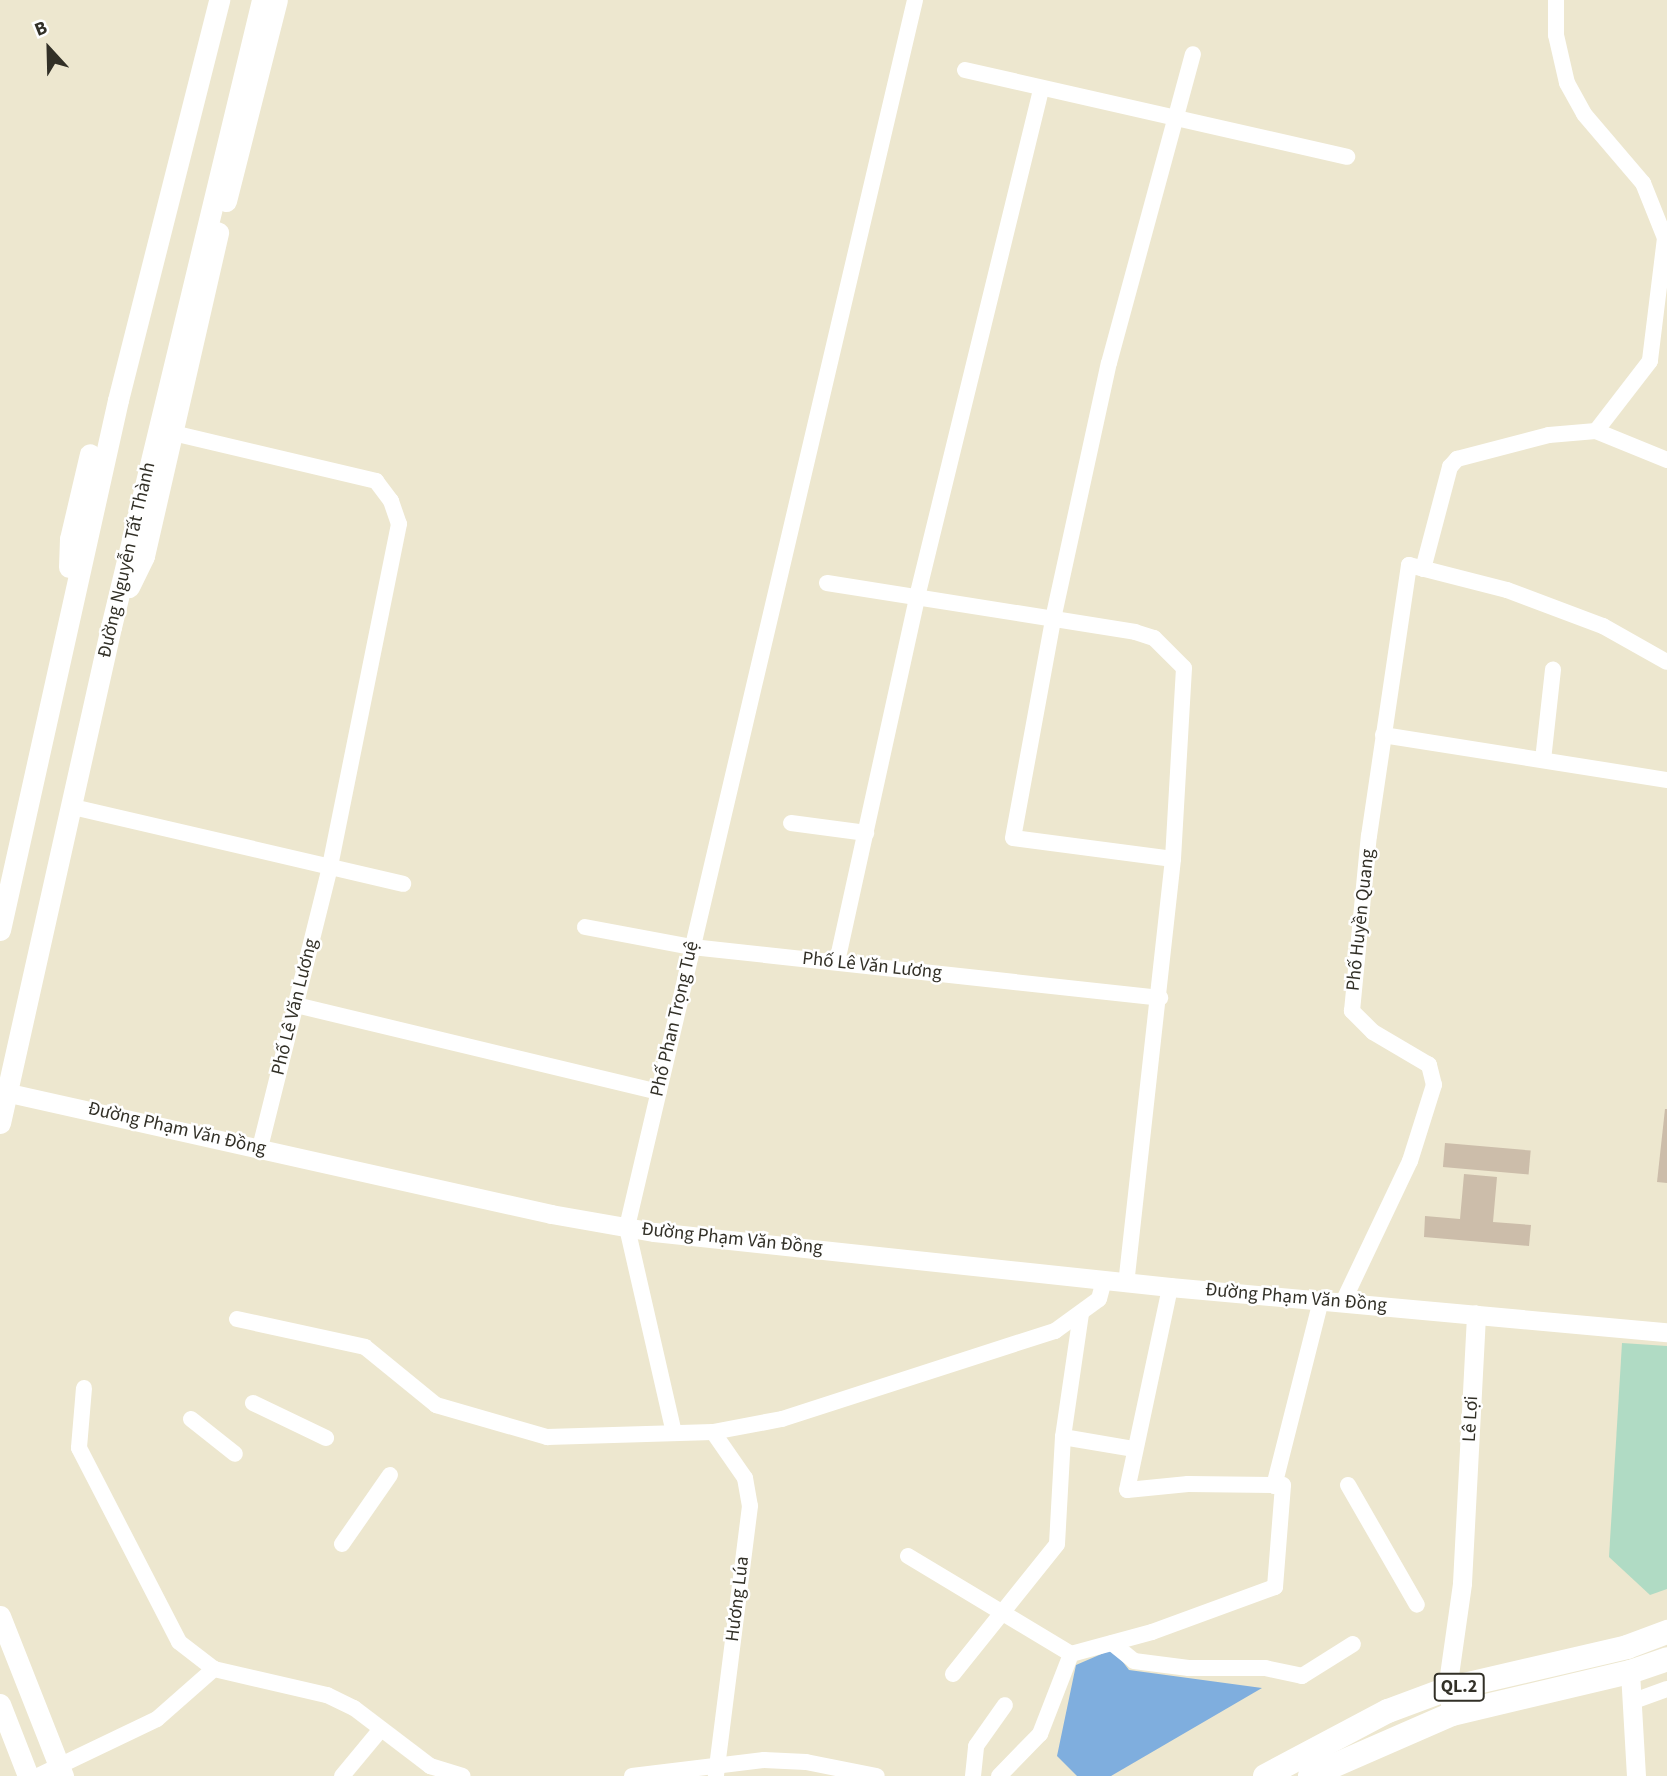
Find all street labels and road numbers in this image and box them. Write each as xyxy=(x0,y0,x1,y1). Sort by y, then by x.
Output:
street label: Đường Nguyễn Tất Thành xyxy=(93,460,161,660)
street label: Phố Huyền Quang xyxy=(1342,848,1380,992)
street label: Phố Lê Văn Lương xyxy=(267,936,323,1078)
street label: Phố Phan Trọng Tuệ xyxy=(646,939,704,1099)
street label: Phố Lê Văn Lương xyxy=(801,947,943,985)
street label: Đường Phạm Văn Đồng xyxy=(86,1097,268,1161)
street label: Đường Phạm Văn Đồng xyxy=(640,1218,824,1260)
street label: Đường Phạm Văn Đồng xyxy=(1204,1279,1388,1317)
street label: Lê Lợi xyxy=(1458,1395,1484,1443)
street label: Hương Lúa xyxy=(721,1555,755,1643)
road number: QL.2 xyxy=(1433,1672,1485,1702)

